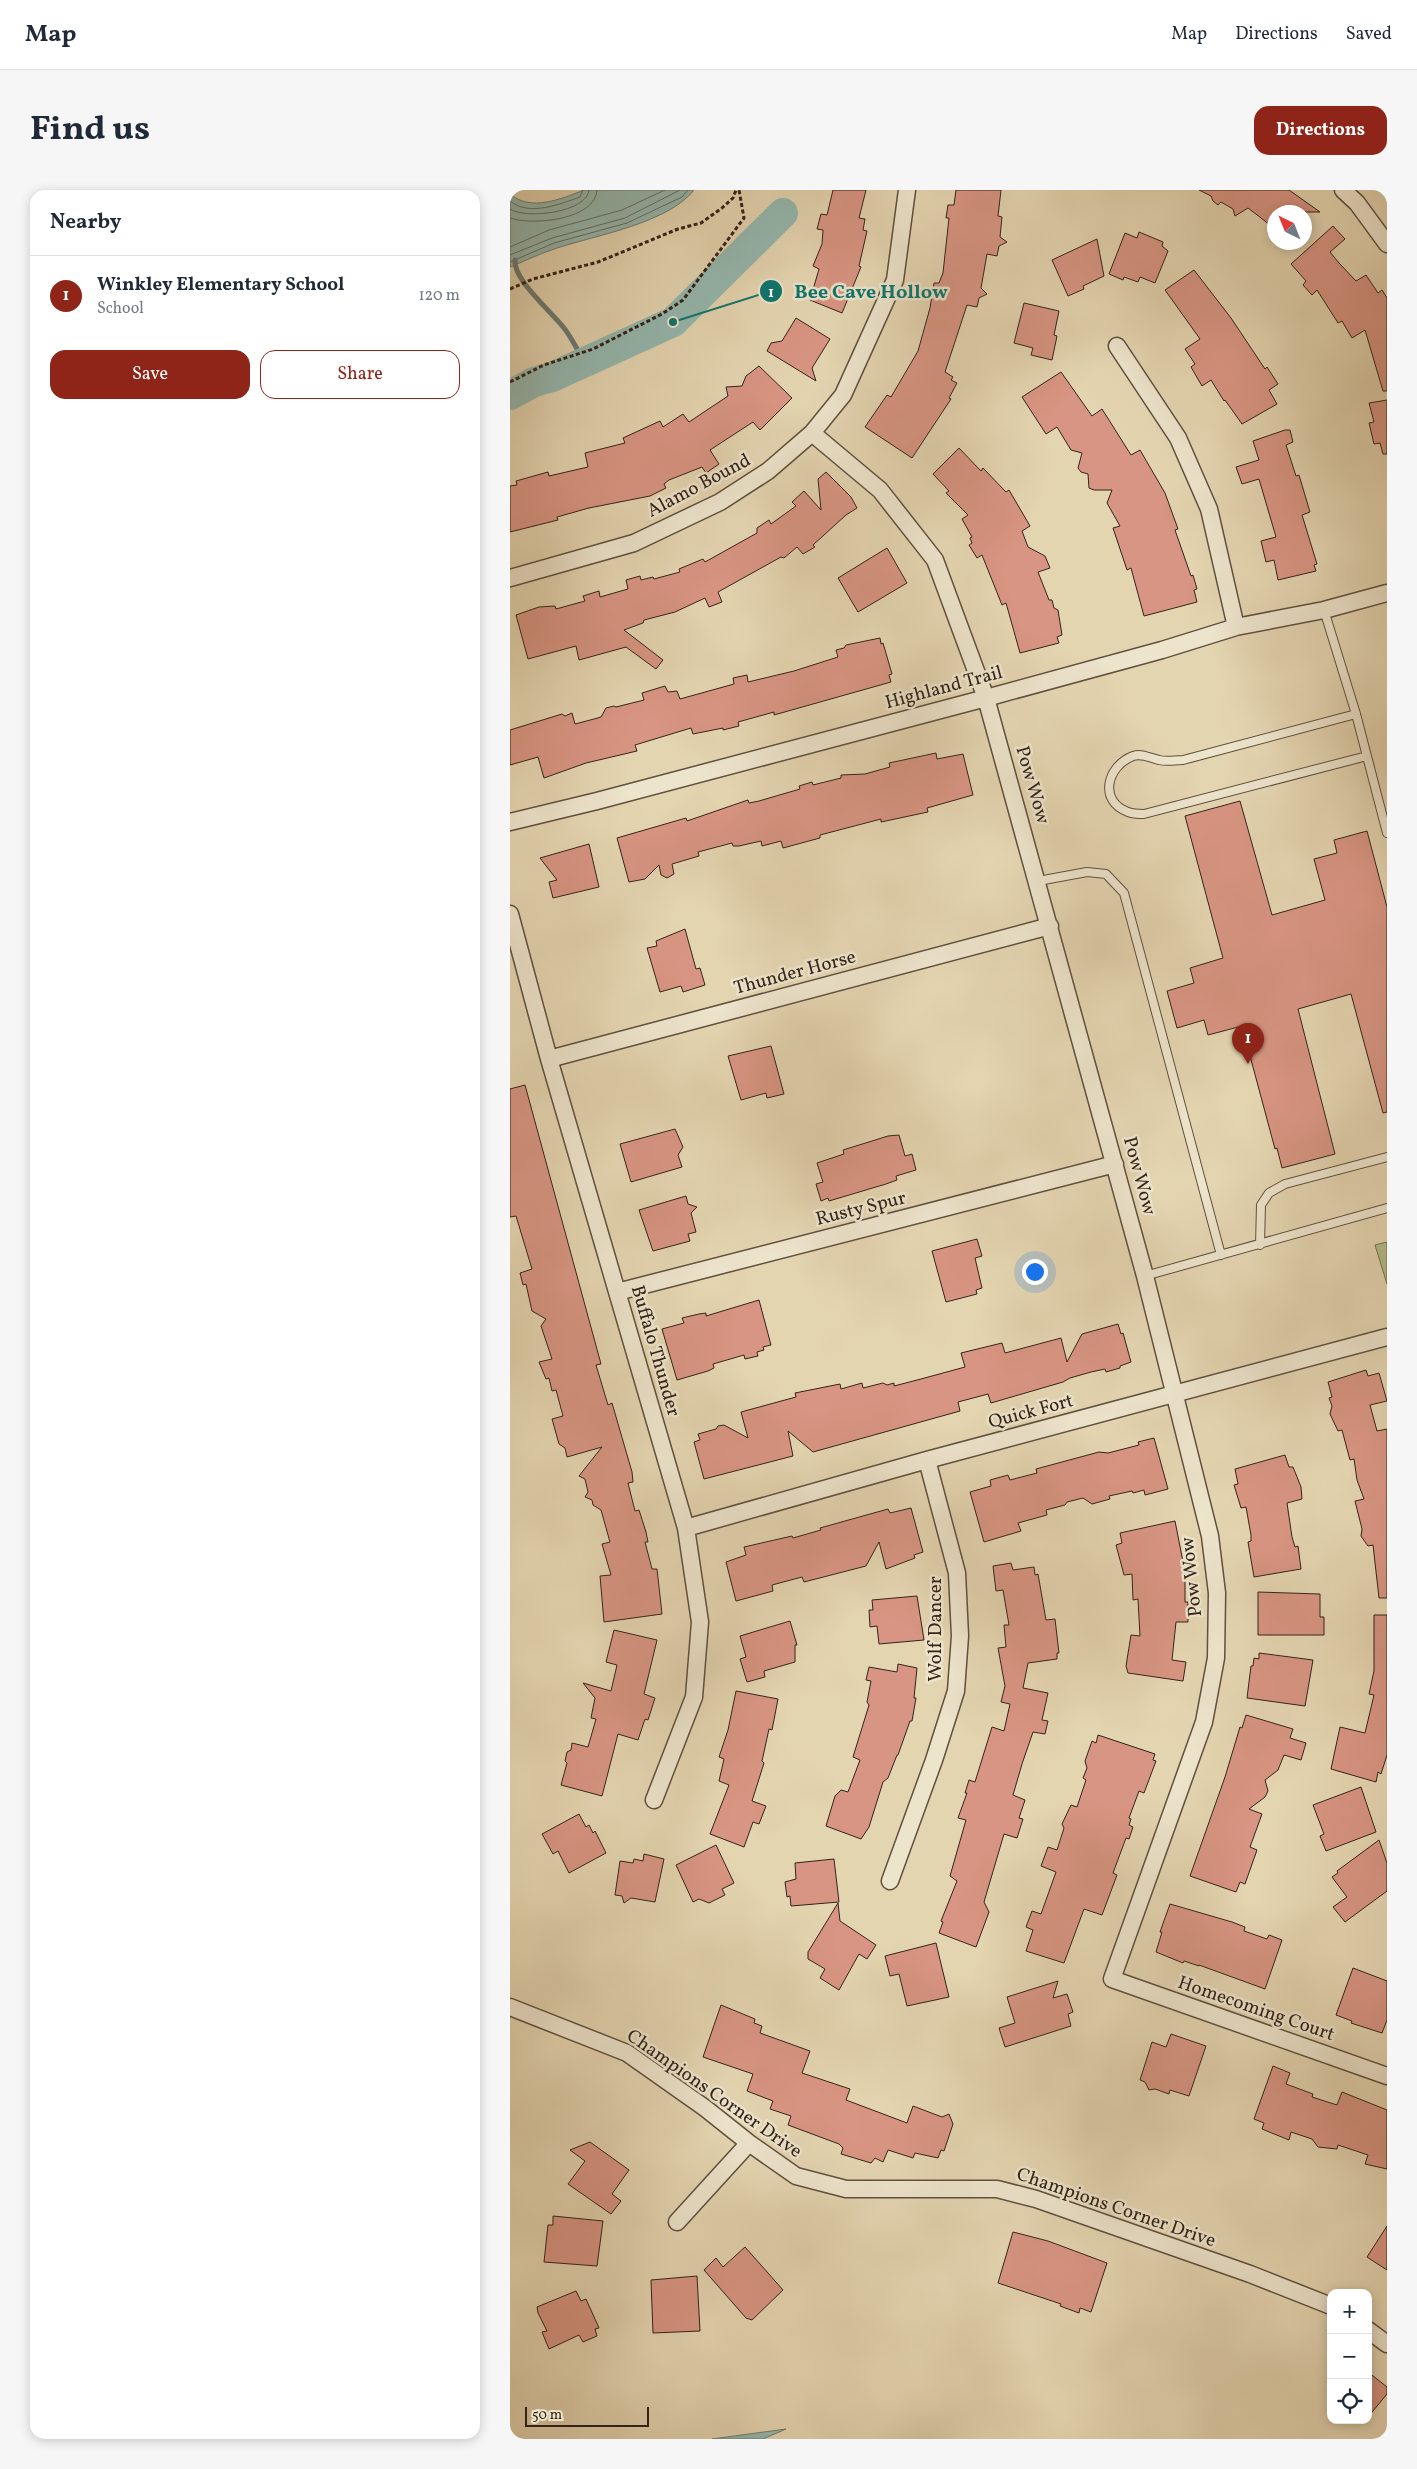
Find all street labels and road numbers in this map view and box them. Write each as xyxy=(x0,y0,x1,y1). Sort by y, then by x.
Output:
street label: Alamo Bound xyxy=(643,448,755,524)
street label: Highland Trail xyxy=(882,660,1006,716)
street label: Pow Wow xyxy=(1008,743,1056,827)
street label: Thunder Horse xyxy=(731,944,859,1002)
street label: Pow Wow xyxy=(1116,1134,1162,1218)
street label: Rusty Spur xyxy=(813,1185,909,1233)
street label: Buffalo Thunder xyxy=(624,1282,686,1420)
street label: Quick Fort xyxy=(986,1388,1077,1436)
street label: Pow Wow xyxy=(1175,1536,1209,1618)
street label: Wolf Dancer xyxy=(923,1576,949,1682)
street label: Homecoming Court xyxy=(1174,1970,1338,2048)
street label: Champions Corner Drive xyxy=(621,2023,807,2165)
street label: Champions Corner Drive xyxy=(1013,2162,1219,2254)

